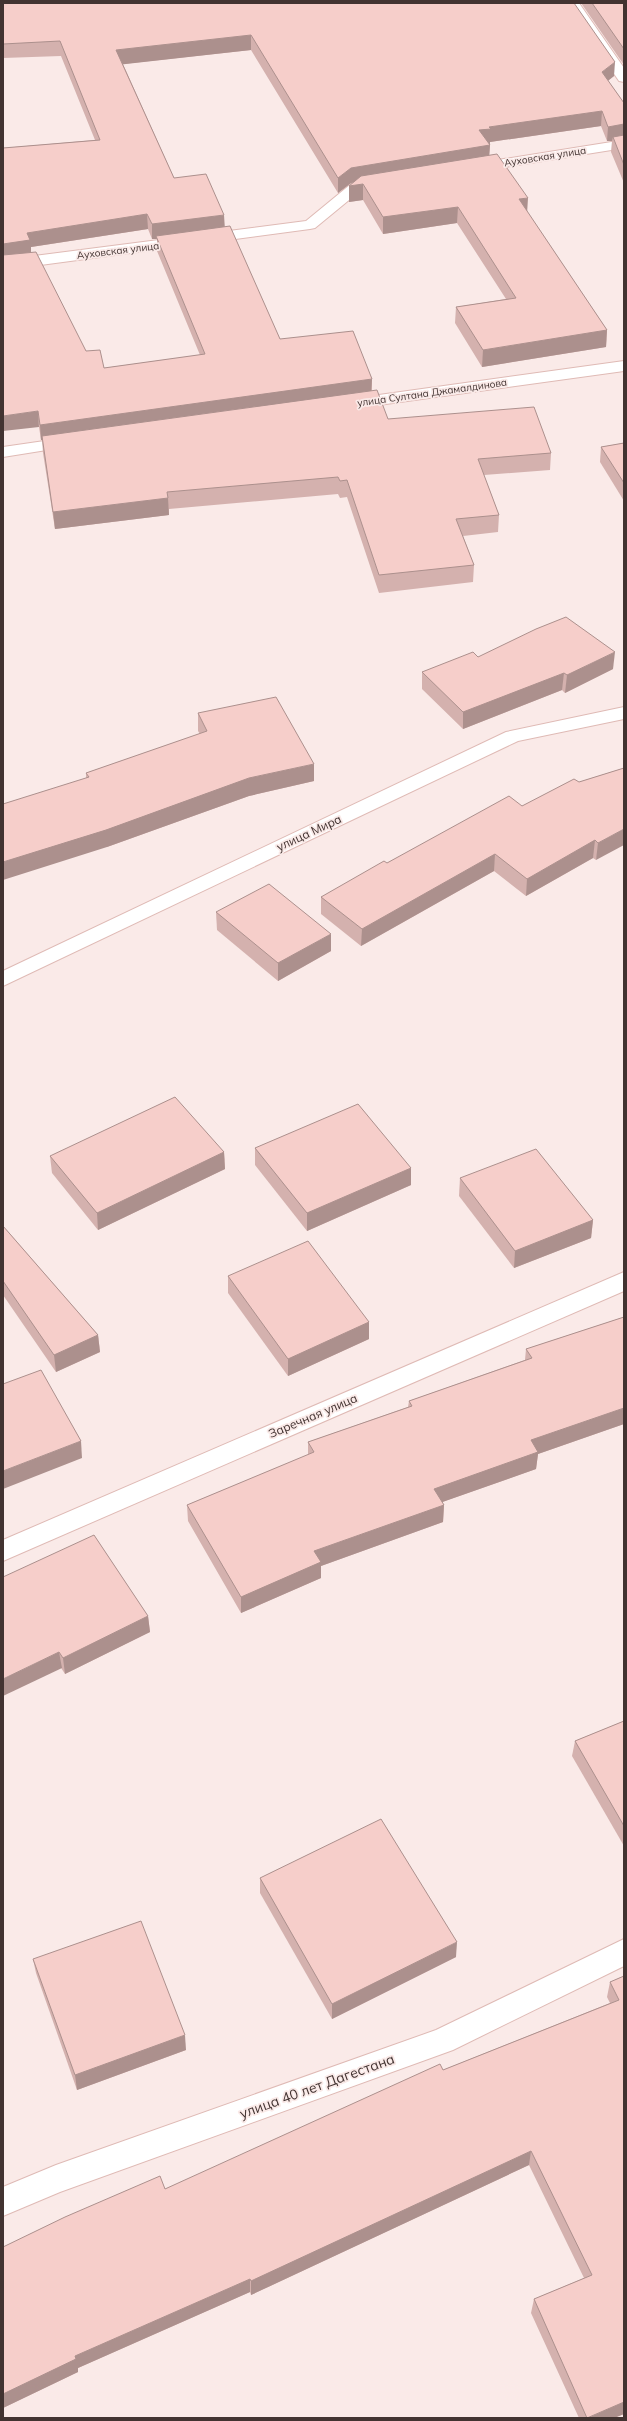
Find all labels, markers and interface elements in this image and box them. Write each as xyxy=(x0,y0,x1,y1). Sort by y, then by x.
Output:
street label: Ауховская улица xyxy=(503,144,587,169)
street label: Ауховская улица xyxy=(76,239,160,262)
street label: улица Султана Джамалдинова xyxy=(356,376,508,409)
street label: улица Мира xyxy=(274,811,344,854)
street label: Заречная улица xyxy=(266,1390,359,1441)
street label: улица 40 лет Дагестана xyxy=(237,2050,397,2122)

